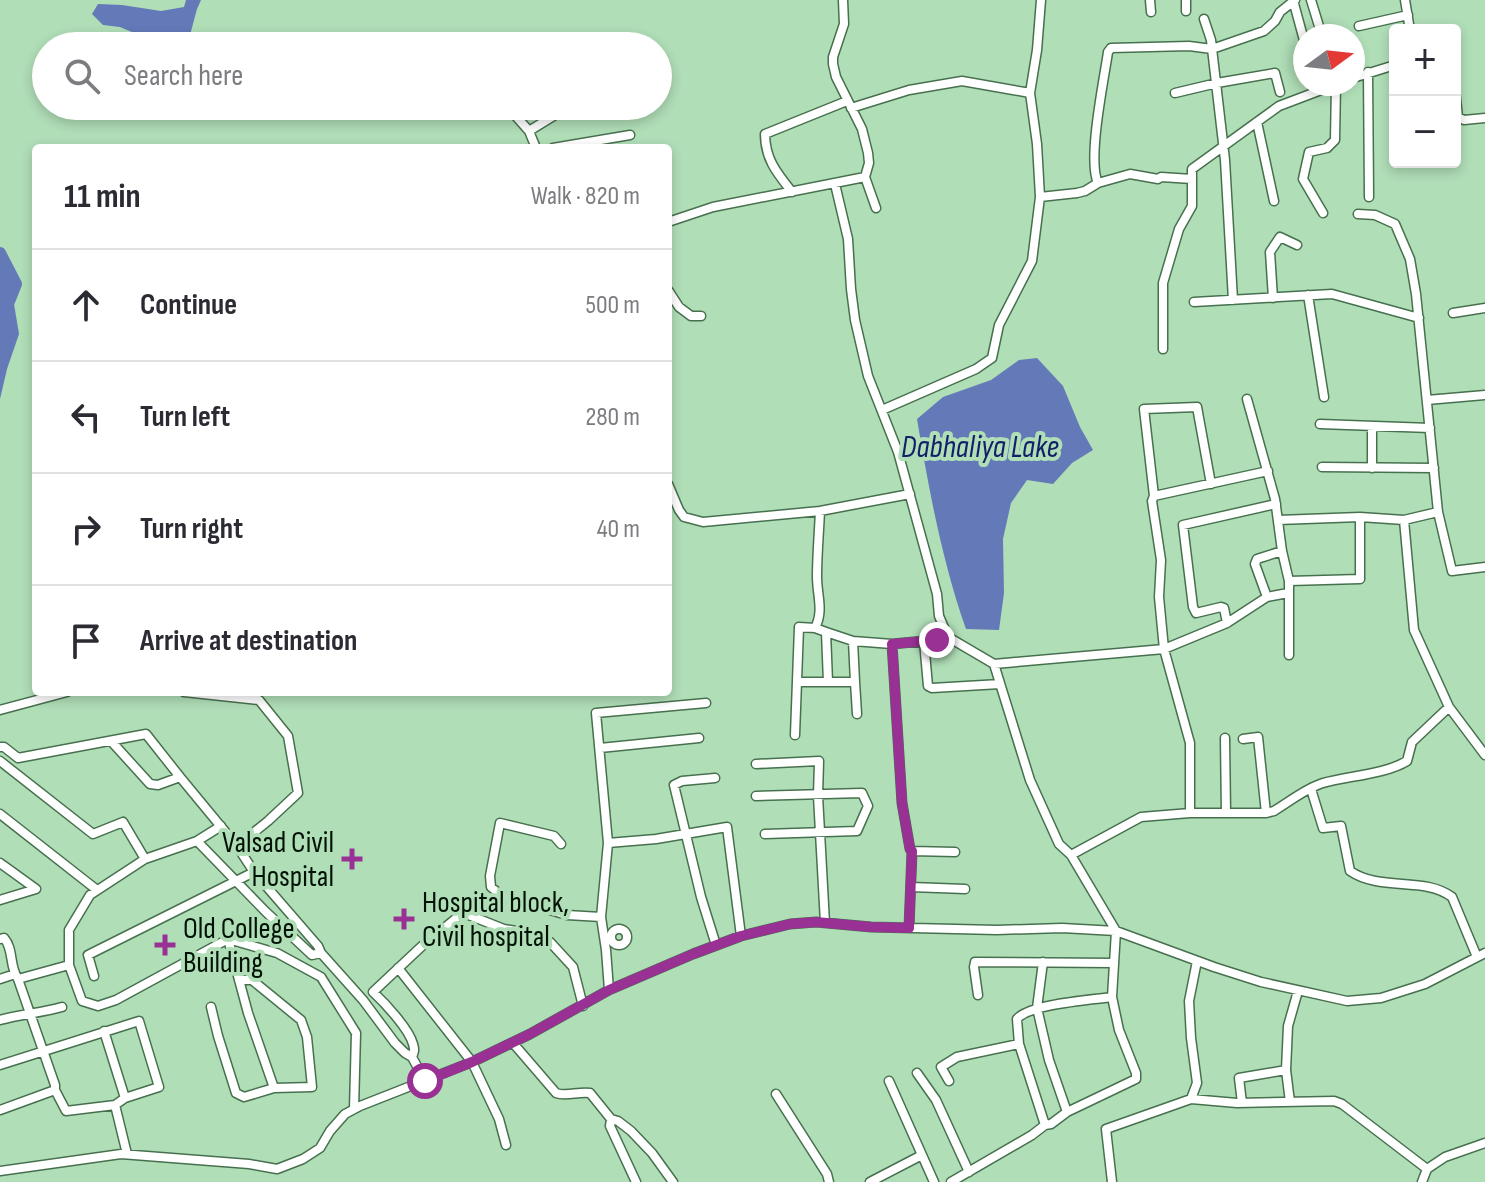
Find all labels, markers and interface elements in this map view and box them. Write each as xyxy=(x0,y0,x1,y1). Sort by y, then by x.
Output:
north arrow xyxy=(1293,24,1365,96)
map controls xyxy=(1389,24,1461,168)
button: + xyxy=(1389,24,1461,96)
search box xyxy=(32,32,672,120)
icon: search xyxy=(60,54,104,98)
text: Search here xyxy=(124,58,243,94)
button: − xyxy=(1389,96,1461,168)
text: 11 min xyxy=(64,176,141,217)
text: Walk · 820 m xyxy=(531,181,640,212)
icon: ahead xyxy=(64,283,108,327)
text: Continue xyxy=(140,287,237,323)
text: 500 m xyxy=(586,290,640,321)
icon: left xyxy=(64,395,108,439)
text: Turn left xyxy=(140,399,230,435)
text: 280 m xyxy=(585,402,640,433)
water label: Dabhaliya Lake xyxy=(901,428,1059,467)
icon: right xyxy=(64,507,108,551)
text: Turn right xyxy=(140,511,243,547)
text: 40 m xyxy=(597,514,640,545)
icon: arrive xyxy=(64,619,108,663)
route end xyxy=(919,622,955,658)
text: Arrive at destination xyxy=(140,623,357,659)
place label: Valsad Civil Hospital xyxy=(222,825,334,895)
marker: Valsad Civil Hospital xyxy=(341,848,363,870)
place label: Hospital block, Civil hospital xyxy=(422,885,569,955)
marker: Hospital block, Civil hospital xyxy=(393,908,415,930)
place label: Old College Building xyxy=(183,911,295,981)
marker: Old College Building xyxy=(154,934,176,956)
route start xyxy=(407,1063,443,1099)

